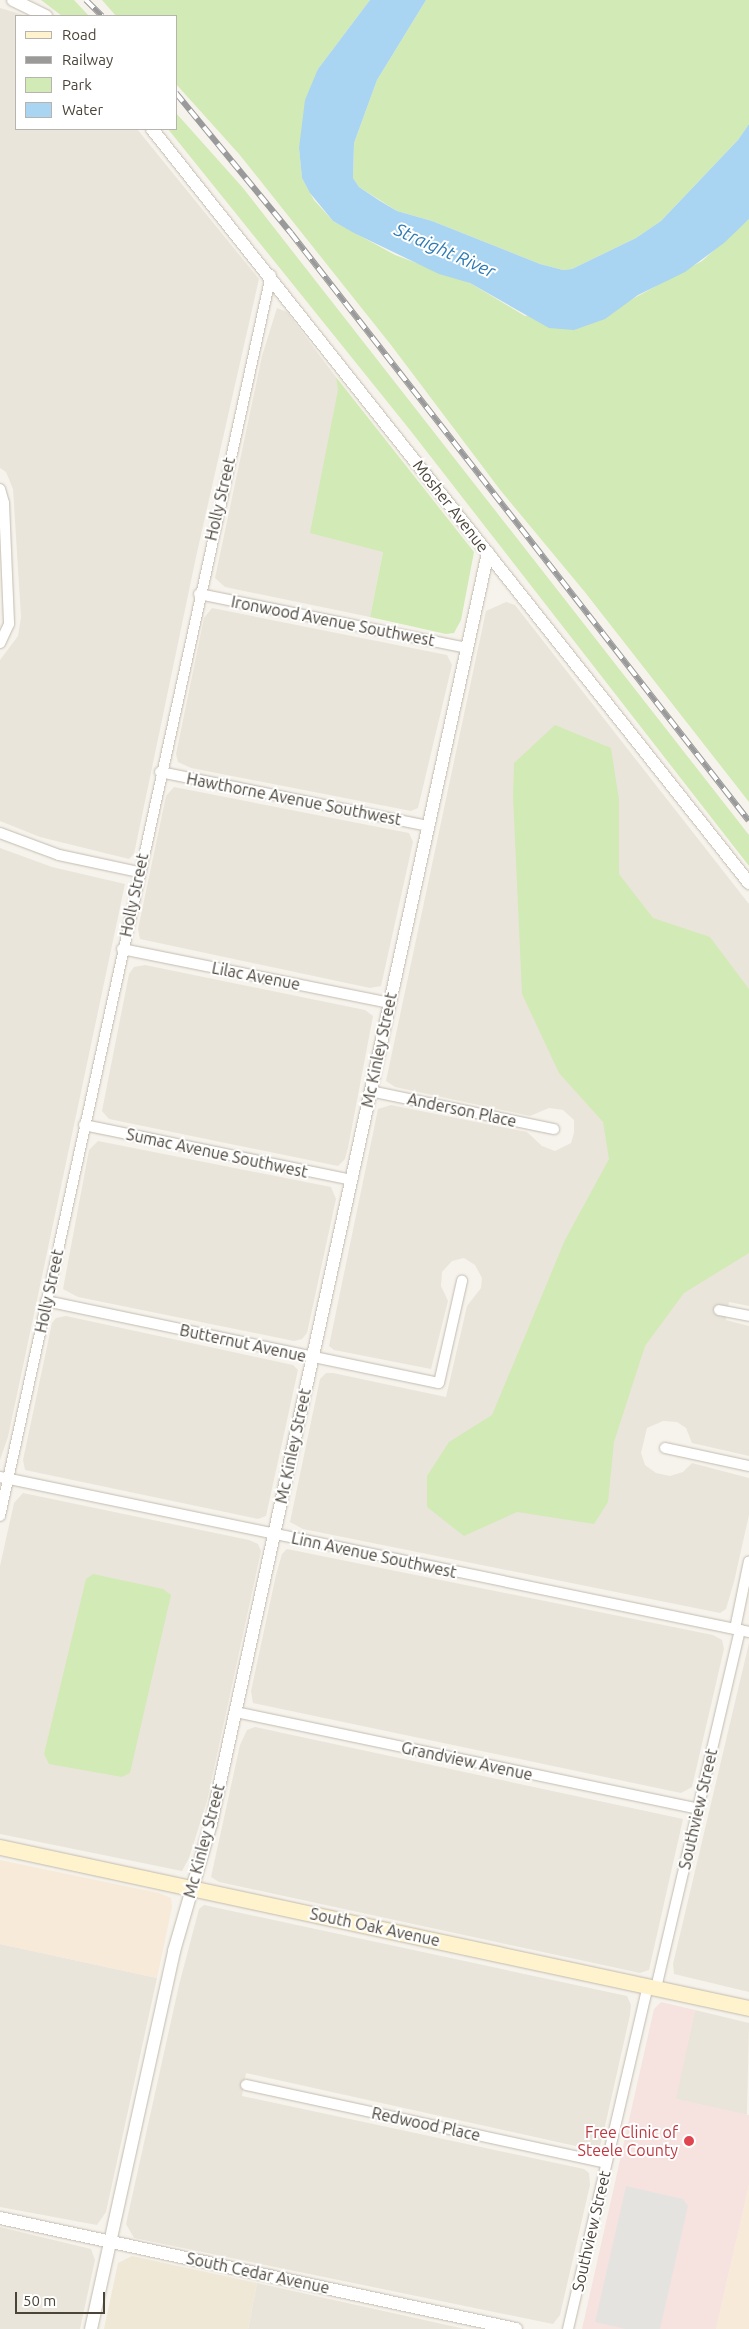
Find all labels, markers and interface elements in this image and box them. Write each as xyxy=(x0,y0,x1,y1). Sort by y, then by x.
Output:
legend xyxy=(15,15,178,130)
text: Road xyxy=(62,26,97,43)
text: Railway xyxy=(62,51,113,68)
text: Park xyxy=(62,76,92,93)
text: Water xyxy=(62,101,103,118)
water label: Straight River xyxy=(391,218,499,282)
street label: Holly Street xyxy=(201,455,239,543)
street label: Mosher Avenue xyxy=(409,456,493,556)
street label: Ironwood Avenue Southwest xyxy=(230,592,436,650)
street label: Hawthorne Avenue Southwest xyxy=(185,769,403,829)
street label: Holly Street xyxy=(116,851,152,939)
street label: Lilac Avenue xyxy=(210,958,302,994)
street label: Mc Kinley Street xyxy=(357,991,401,1109)
street label: Anderson Place xyxy=(406,1089,518,1131)
street label: Sumac Avenue Southwest xyxy=(125,1124,309,1182)
street label: Holly Street xyxy=(31,1247,67,1335)
street label: Butternut Avenue xyxy=(178,1320,308,1366)
street label: Mc Kinley Street xyxy=(271,1387,315,1505)
street label: Linn Avenue Southwest xyxy=(290,1528,458,1582)
street label: Grandview Avenue xyxy=(400,1738,534,1784)
street label: Southview Street xyxy=(675,1747,721,1871)
street label: Mc Kinley Street xyxy=(180,1782,228,1900)
street label: South Oak Avenue xyxy=(308,1904,442,1950)
street label: Redwood Place xyxy=(370,2103,482,2145)
place label: Free Clinic of Steele County xyxy=(578,2122,678,2160)
marker: Free Clinic of Steele County xyxy=(682,2134,696,2148)
street label: Southview Street xyxy=(568,2169,614,2293)
street label: South Cedar Avenue xyxy=(185,2248,331,2298)
scale bar xyxy=(18,2282,108,2314)
text: 50 m xyxy=(23,2292,56,2309)

